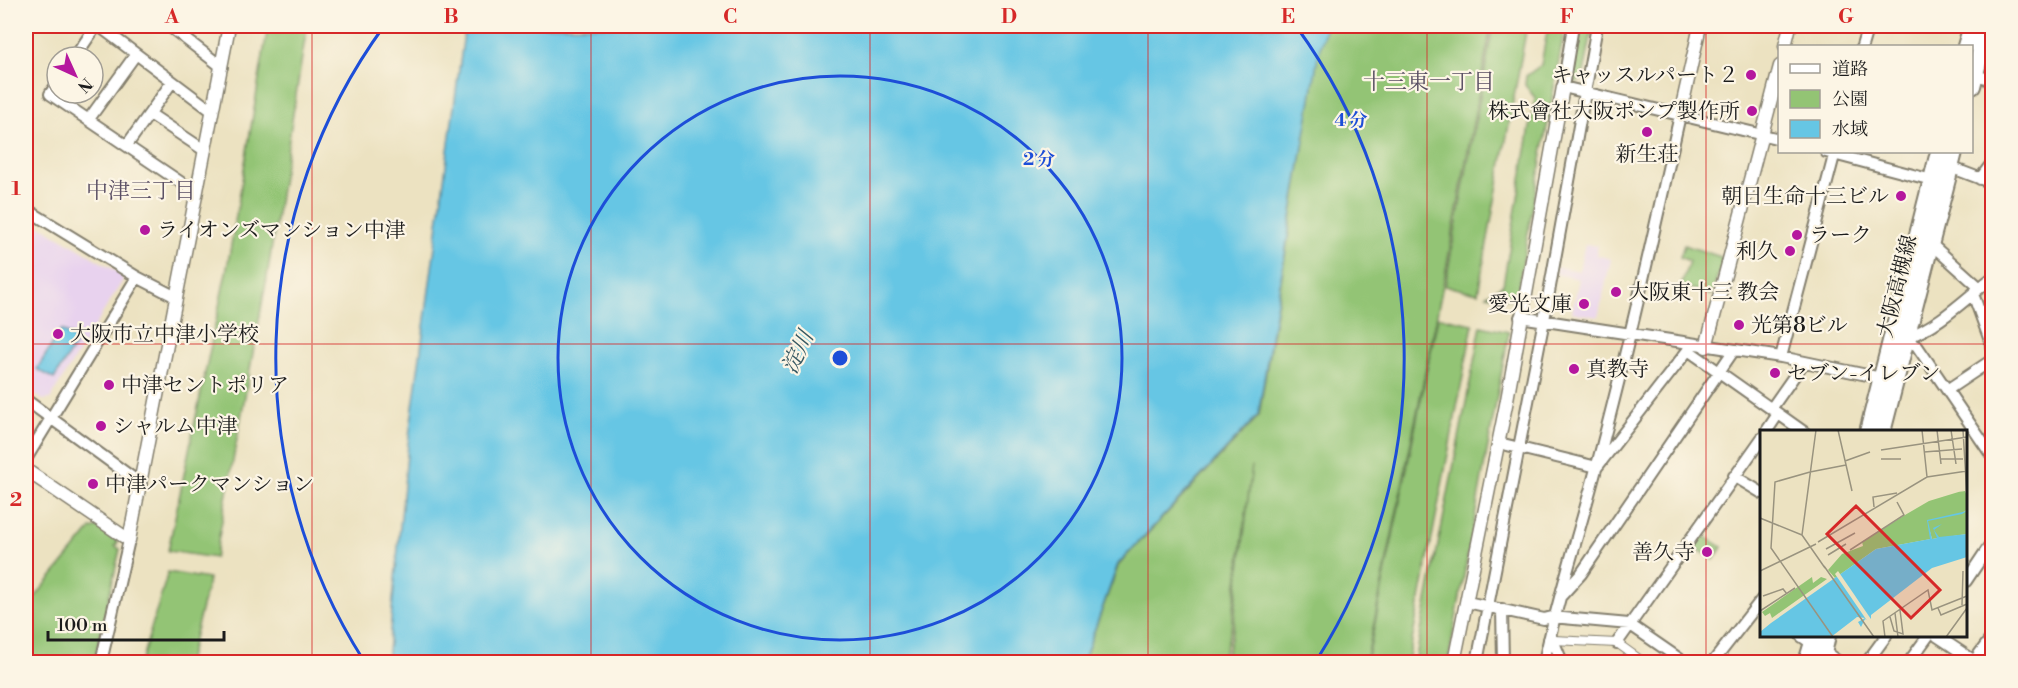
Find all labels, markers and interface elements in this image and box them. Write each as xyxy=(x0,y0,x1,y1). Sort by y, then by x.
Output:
text: A xyxy=(164,5,180,30)
text: B xyxy=(443,5,459,30)
text: C xyxy=(723,5,737,30)
text: D xyxy=(1001,5,1017,30)
text: E xyxy=(1281,5,1295,30)
text: F xyxy=(1560,5,1574,30)
text: G xyxy=(1838,5,1854,30)
north arrow xyxy=(45,45,105,105)
legend xyxy=(1778,45,1973,153)
text: 道路 xyxy=(1832,58,1868,81)
place label: キャッスルパート２ xyxy=(1551,63,1739,89)
marker: キャッスルパート２ xyxy=(1744,68,1758,82)
district label: 十三東一丁目 xyxy=(1363,69,1495,96)
text: N xyxy=(73,73,96,97)
text: 公園 xyxy=(1832,88,1868,111)
place label: 株式會社大阪ポンプ製作所 xyxy=(1488,99,1740,125)
marker: 株式會社大阪ポンプ製作所 xyxy=(1745,104,1759,118)
text: 4 分 xyxy=(1335,109,1367,132)
text: 水域 xyxy=(1832,118,1868,141)
marker: 新生荘 xyxy=(1640,125,1654,139)
place label: 新生荘 xyxy=(1616,142,1679,168)
text: 2 分 xyxy=(1023,148,1055,171)
text: 1 xyxy=(11,177,21,202)
district label: 中津三丁目 xyxy=(86,178,196,205)
place label: 朝日生命十三ビル xyxy=(1721,184,1889,210)
marker: 朝日生命十三ビル xyxy=(1894,189,1908,203)
place label: ライオンズマンション中津 xyxy=(157,218,406,244)
marker: ライオンズマンション中津 xyxy=(138,223,152,237)
place label: ラーク xyxy=(1809,223,1872,249)
marker: ラーク xyxy=(1790,228,1804,242)
street label: 大阪高槻線 xyxy=(1873,232,1923,340)
place label: 利久 xyxy=(1736,239,1778,265)
marker: 利久 xyxy=(1783,244,1797,258)
place label: 大阪東十三 教会 xyxy=(1628,280,1779,306)
marker: 大阪東十三 教会 xyxy=(1609,285,1623,299)
place label: 愛光文庫 xyxy=(1488,292,1572,318)
marker: 愛光文庫 xyxy=(1577,297,1591,311)
place label: 光第8ビル xyxy=(1751,313,1848,339)
marker: 光第8ビル xyxy=(1732,318,1746,332)
place label: 大阪市立中津小学校 xyxy=(70,322,259,348)
water label: 淀川 xyxy=(777,325,821,378)
marker: 大阪市立中津小学校 xyxy=(51,327,65,341)
centre of rings xyxy=(830,348,850,368)
place label: 真教寺 xyxy=(1586,357,1649,383)
place label: セブン-イレブン xyxy=(1787,361,1941,387)
marker: 真教寺 xyxy=(1567,362,1581,376)
marker: セブン-イレブン xyxy=(1768,366,1782,380)
place label: 中津セントポリア xyxy=(121,373,289,399)
marker: 中津セントポリア xyxy=(102,378,116,392)
place label: シャルム中津 xyxy=(113,414,238,440)
marker: シャルム中津 xyxy=(94,419,108,433)
inset map xyxy=(1760,430,1967,637)
place label: 中津パークマンション xyxy=(105,472,314,498)
marker: 中津パークマンション xyxy=(86,477,100,491)
text: 2 xyxy=(10,488,22,513)
place label: 善久寺 xyxy=(1632,540,1695,566)
marker: 善久寺 xyxy=(1700,545,1714,559)
scale bar xyxy=(48,604,224,642)
text: 100 m xyxy=(57,614,108,637)

